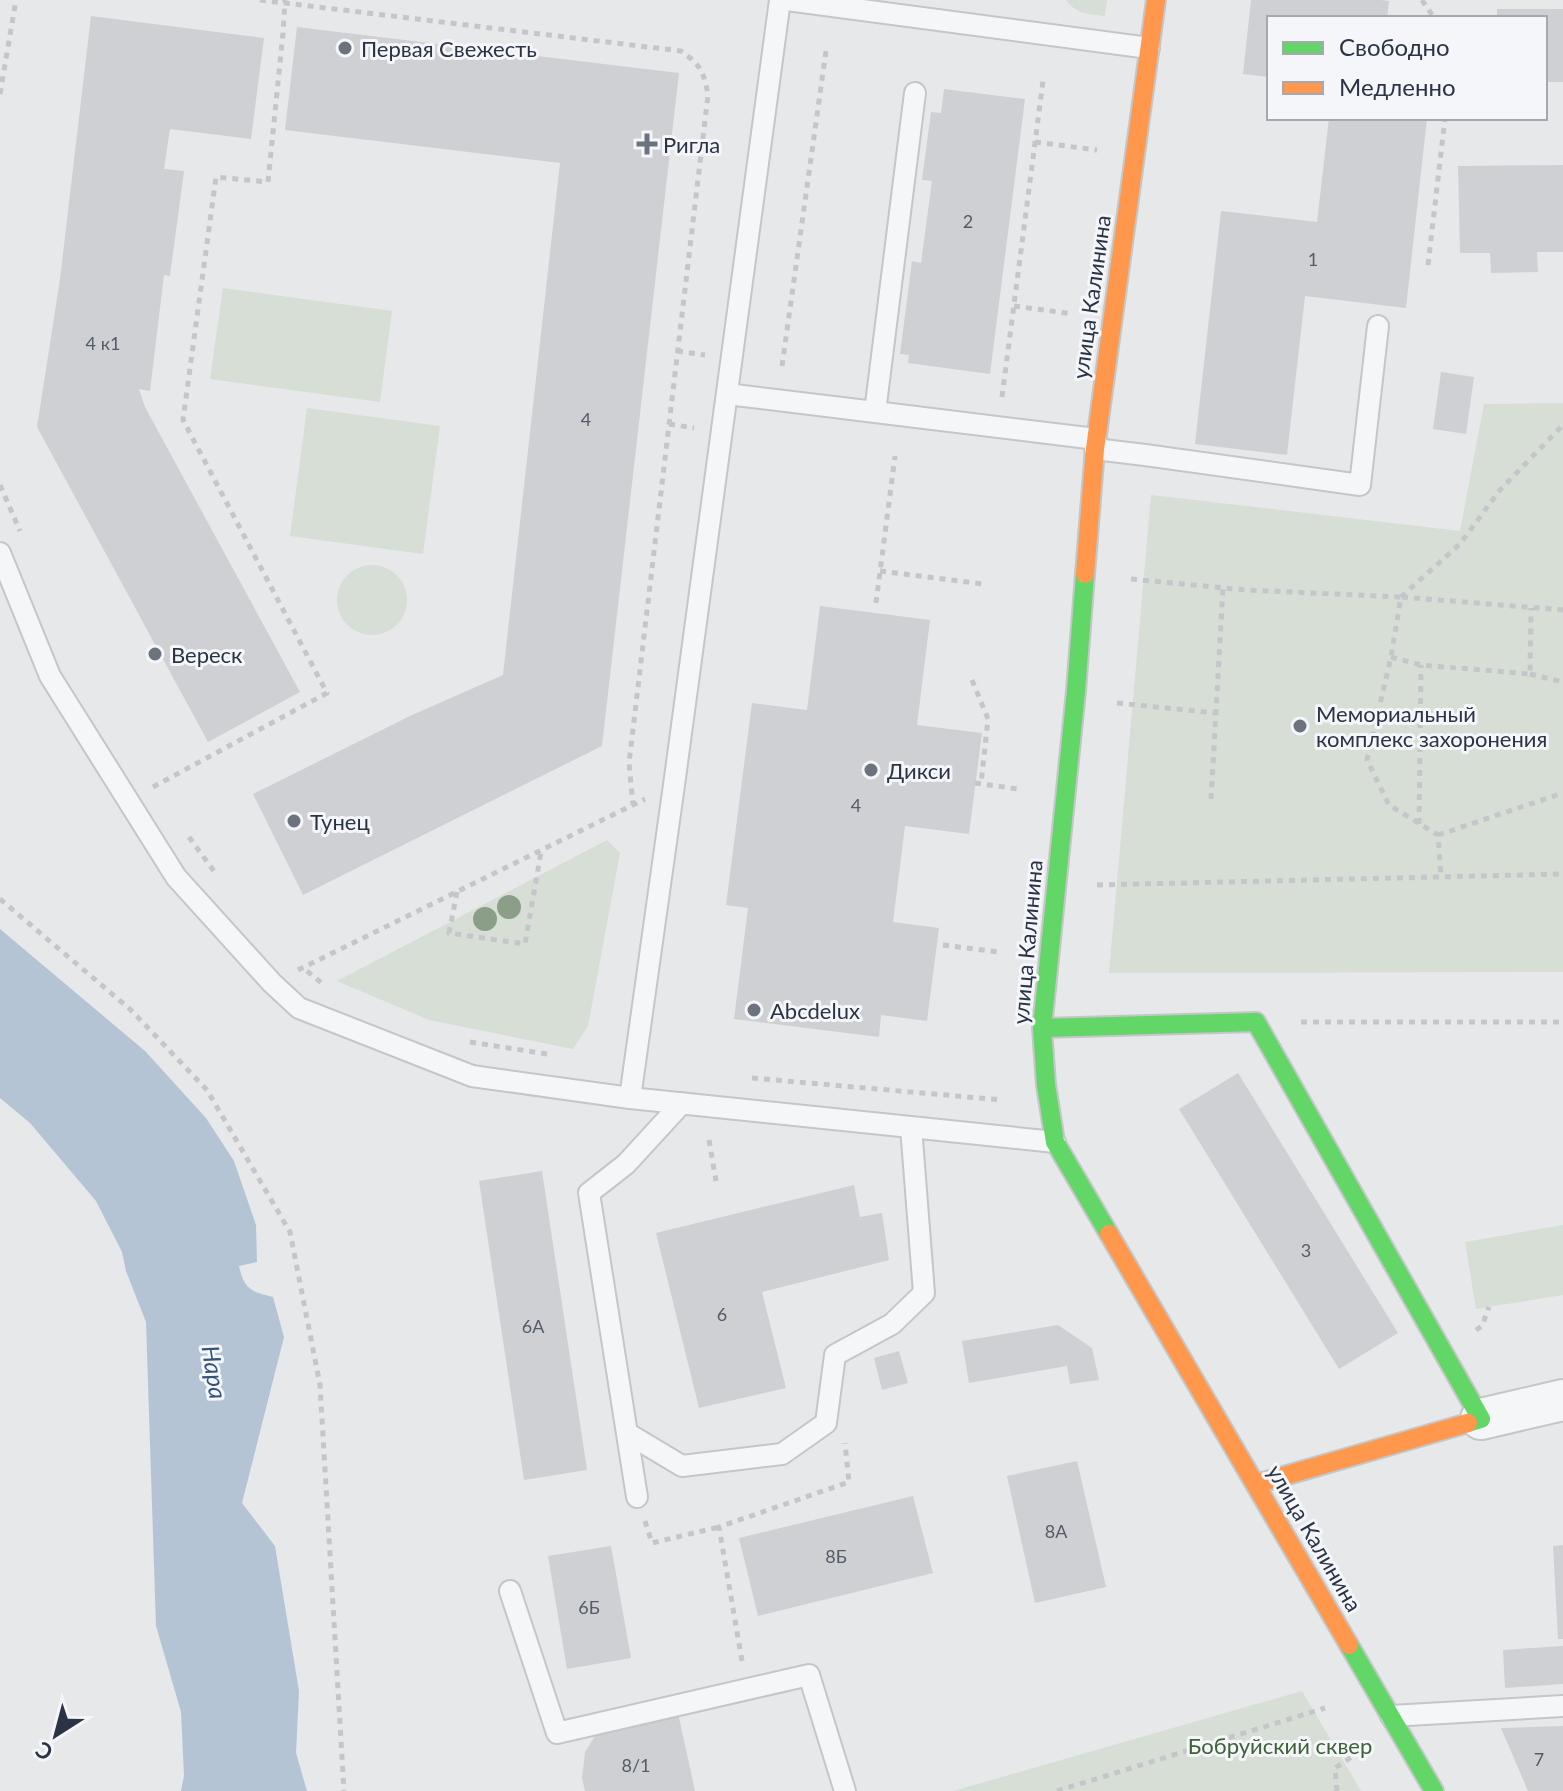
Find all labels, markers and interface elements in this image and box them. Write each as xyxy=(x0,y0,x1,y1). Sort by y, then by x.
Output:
legend xyxy=(1267,16,1547,120)
text: Свободно xyxy=(1339,32,1450,61)
place label: Первая Свежесть xyxy=(361,35,537,62)
marker: Первая Свежесть xyxy=(336,39,354,57)
text: Медленно xyxy=(1339,72,1456,101)
place label: Ригла xyxy=(663,131,720,158)
marker: Ригла xyxy=(638,135,656,153)
house number: 2 xyxy=(963,210,973,232)
street label: улица Калинина xyxy=(1066,213,1116,381)
house number: 1 xyxy=(1308,248,1318,270)
house number: 4 к1 xyxy=(86,332,120,354)
house number: 4 xyxy=(581,408,591,430)
place label: Вереcк xyxy=(171,641,243,668)
marker: Вереcк xyxy=(146,645,164,663)
place label: Мемориальный комплекс захоронения xyxy=(1316,700,1547,752)
marker: Мемориальный комплекс захоронения xyxy=(1291,717,1309,735)
place label: Дикси xyxy=(887,757,951,784)
marker: Дикси xyxy=(862,761,880,779)
house number: 4 xyxy=(851,794,861,816)
place label: Тунец xyxy=(310,808,370,835)
marker: Тунец xyxy=(285,812,303,830)
street label: улица Калинина xyxy=(1006,859,1048,1025)
place label: Abcdelux xyxy=(770,997,860,1024)
marker: Abcdelux xyxy=(745,1001,763,1019)
house number: 3 xyxy=(1301,1239,1311,1261)
house number: 6 xyxy=(717,1303,727,1325)
house number: 6А xyxy=(522,1315,545,1337)
water label: Нара xyxy=(196,1343,234,1401)
street label: улица Калинина xyxy=(1262,1460,1368,1616)
house number: 8А xyxy=(1045,1520,1068,1542)
house number: 8Б xyxy=(825,1545,847,1567)
house number: 6Б xyxy=(578,1596,600,1618)
north arrow xyxy=(16,1695,96,1775)
park label: Бобруйский сквер xyxy=(1188,1732,1372,1759)
text: С xyxy=(30,1736,58,1767)
house number: 7 xyxy=(1534,1748,1544,1770)
house number: 8/1 xyxy=(621,1754,651,1776)

